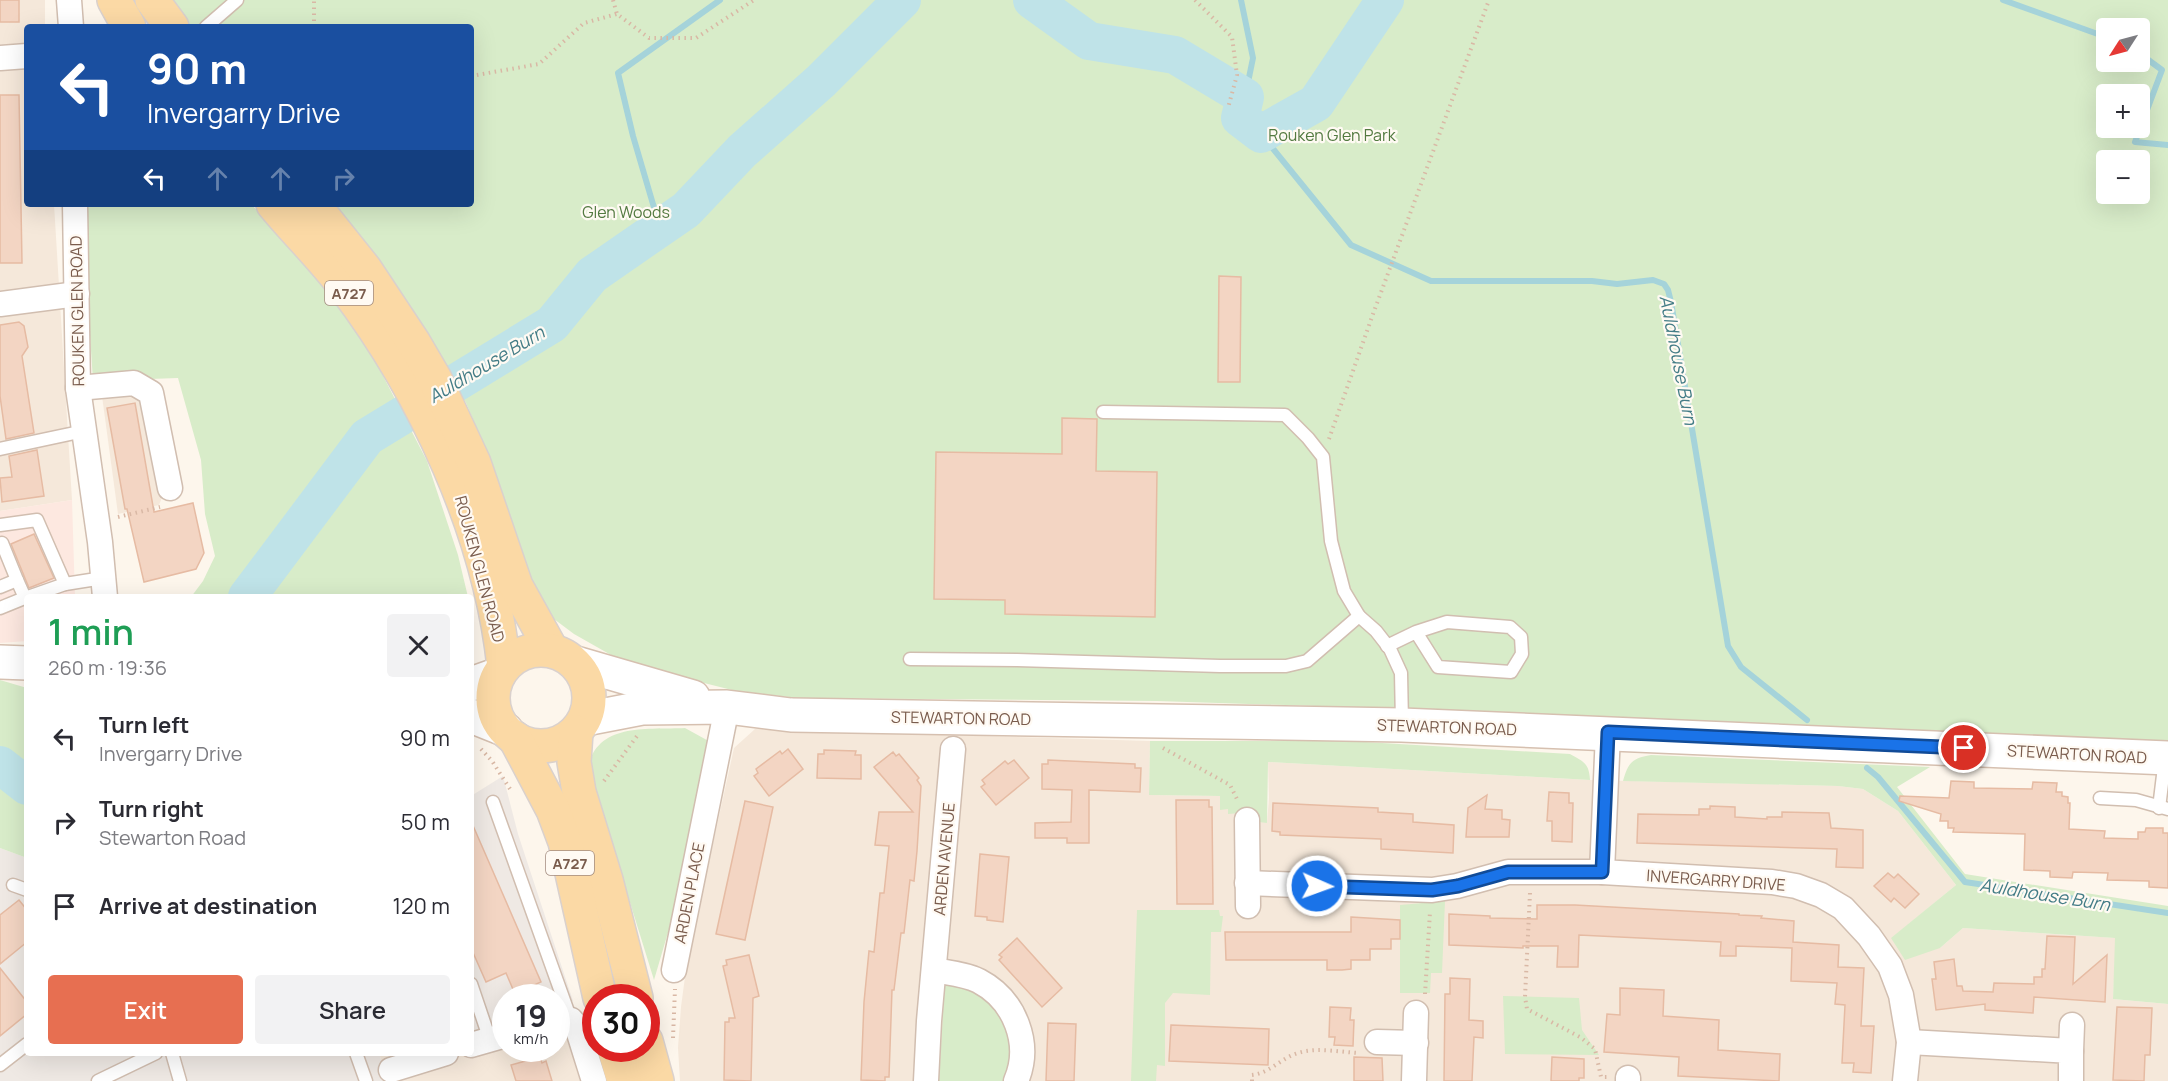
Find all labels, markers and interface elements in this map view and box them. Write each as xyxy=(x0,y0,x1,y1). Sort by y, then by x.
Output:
north arrow xyxy=(2096,18,2150,72)
map controls xyxy=(2096,18,2150,204)
text: 90 m xyxy=(147,39,247,97)
icon: left xyxy=(48,48,126,126)
button: + xyxy=(2096,84,2150,138)
text: Invergarry Drive xyxy=(147,94,341,131)
park label: Rouken Glen Park xyxy=(1268,124,1397,146)
button: − xyxy=(2096,150,2150,204)
icon: left xyxy=(138,162,171,195)
icon: ahead xyxy=(201,162,234,195)
icon: ahead xyxy=(264,162,297,195)
icon: right xyxy=(327,162,360,195)
park label: Glen Woods xyxy=(582,201,670,223)
street label: ROUKEN GLEN ROAD xyxy=(65,235,89,386)
road number: A727 xyxy=(325,281,373,305)
water label: Auldhouse Burn xyxy=(1655,293,1704,428)
water label: Auldhouse Burn xyxy=(423,319,550,408)
street label: ROUKEN GLEN ROAD xyxy=(450,493,510,645)
text: 1 min xyxy=(48,607,134,656)
button: close xyxy=(387,614,450,677)
text: 260 m · 19:36 xyxy=(48,654,167,681)
street label: STEWARTON ROAD xyxy=(891,706,1031,730)
text: Turn left xyxy=(99,710,189,740)
street label: STEWARTON ROAD xyxy=(1377,714,1518,740)
icon: left xyxy=(48,722,81,755)
pin xyxy=(1938,722,1989,773)
text: 90 m xyxy=(400,723,450,753)
icon: arrive xyxy=(1947,731,1980,764)
street label: STEWARTON ROAD xyxy=(2006,739,2148,769)
text: Invergarry Drive xyxy=(99,740,242,767)
text: Turn right xyxy=(99,794,204,824)
street label: ARDEN AVENUE xyxy=(928,802,960,916)
icon: right xyxy=(48,806,81,839)
text: 50 m xyxy=(401,807,450,837)
text: Stewarton Road xyxy=(99,824,246,851)
street label: ARDEN PLACE xyxy=(668,841,710,945)
road number: A727 xyxy=(546,851,594,875)
position arrow xyxy=(1285,854,1349,918)
street label: INVERGARRY DRIVE xyxy=(1646,864,1786,896)
water label: Auldhouse Burn xyxy=(1978,872,2113,916)
icon: arrive xyxy=(48,890,81,923)
text: Arrive at destination xyxy=(99,891,317,921)
text: 120 m xyxy=(392,891,450,921)
button: Exit xyxy=(48,975,243,1044)
button: Share xyxy=(255,975,450,1044)
speed limit sign: 30 xyxy=(582,984,660,1062)
text: 19 xyxy=(515,995,547,1036)
text: km/h xyxy=(514,1028,548,1049)

